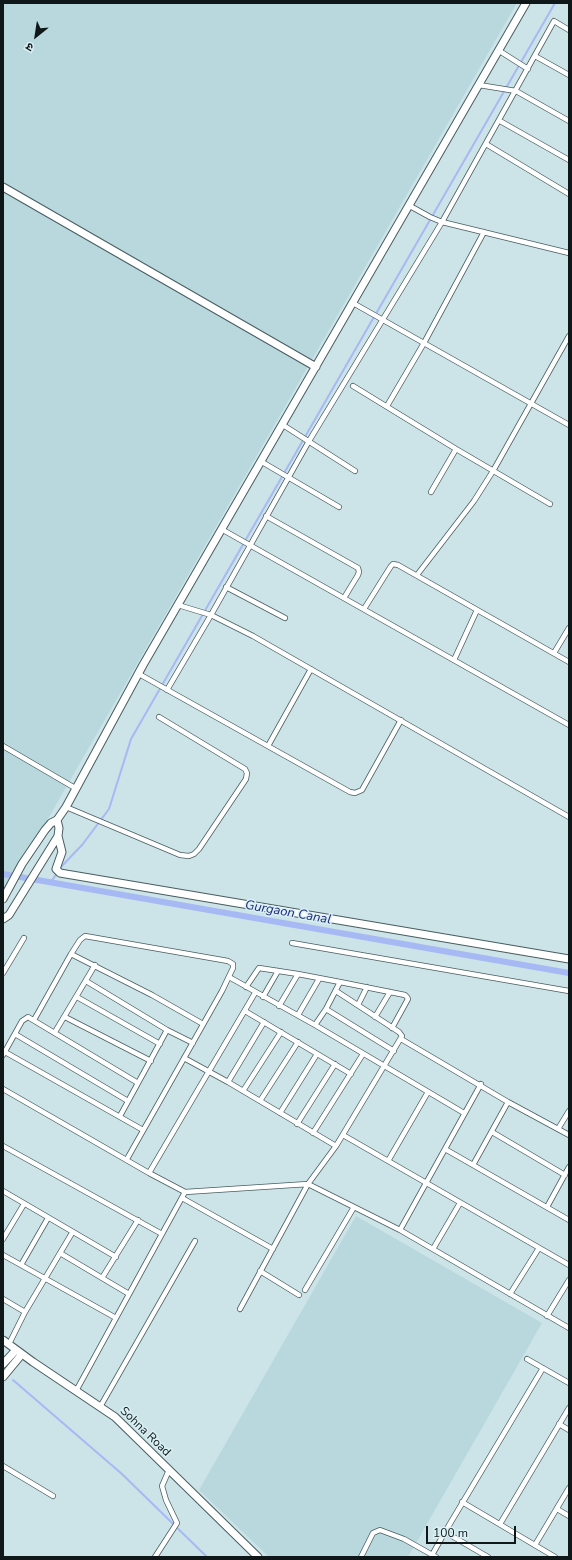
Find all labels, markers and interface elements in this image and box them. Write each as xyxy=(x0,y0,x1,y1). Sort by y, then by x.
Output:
north arrow xyxy=(16,16,56,56)
text: उ xyxy=(23,39,36,55)
water label: Gurgaon Canal xyxy=(244,898,332,928)
street label: Sohna Road xyxy=(117,1404,173,1460)
scale bar xyxy=(428,1518,518,1544)
text: 100 m xyxy=(433,1525,468,1541)

